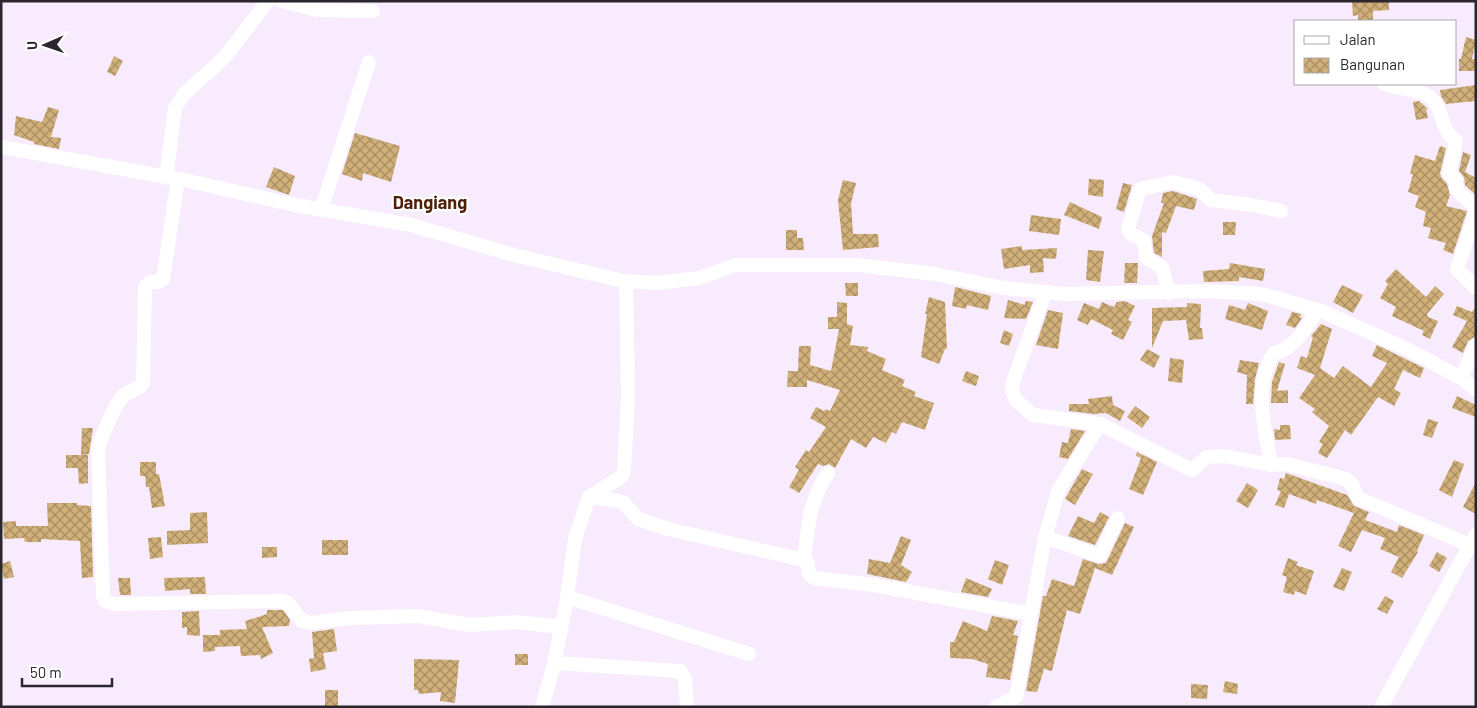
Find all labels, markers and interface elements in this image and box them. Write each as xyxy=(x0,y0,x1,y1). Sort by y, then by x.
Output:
north arrow xyxy=(20,20,70,70)
legend xyxy=(1294,20,1457,85)
text: Jalan xyxy=(1340,30,1376,48)
text: U xyxy=(23,41,40,50)
text: Bangunan xyxy=(1340,55,1405,73)
district label: Dangiang xyxy=(393,191,467,213)
scale bar xyxy=(22,656,112,688)
text: 50 m xyxy=(30,663,62,681)

